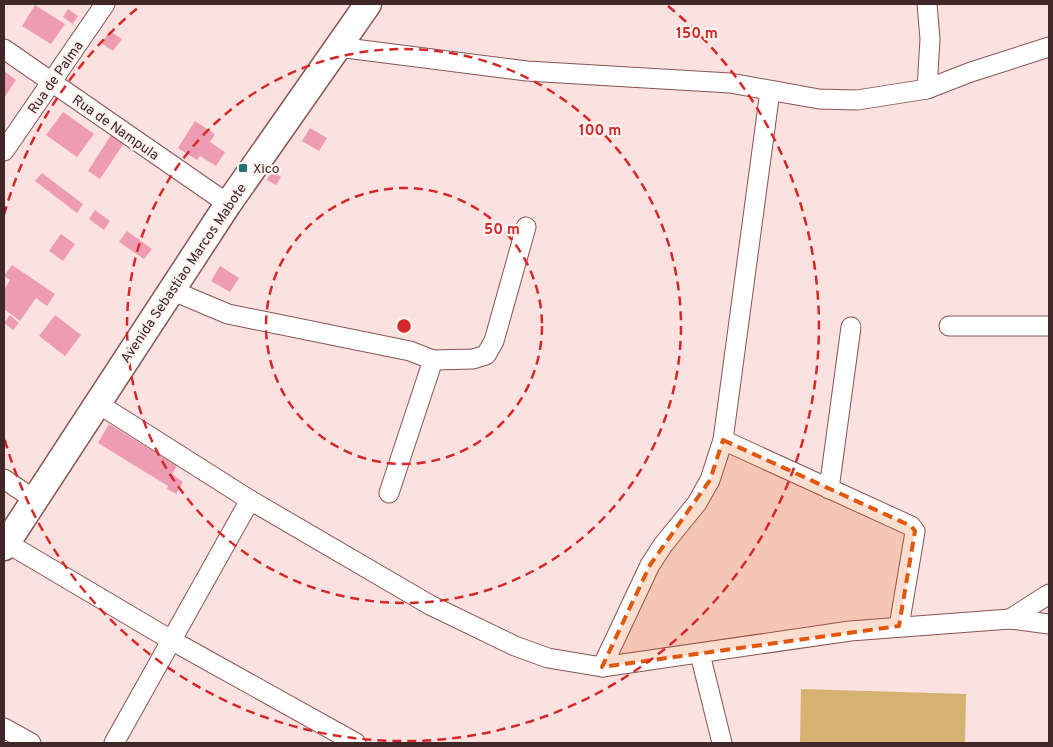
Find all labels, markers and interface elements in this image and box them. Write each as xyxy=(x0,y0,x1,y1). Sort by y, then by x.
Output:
text: 150 m xyxy=(676,25,718,44)
street label: Rua de Palma xyxy=(25,38,88,118)
street label: Rua de Nampula xyxy=(68,92,162,165)
text: 100 m xyxy=(579,122,621,141)
place label: Xico xyxy=(253,161,280,178)
marker: Xico xyxy=(237,162,249,174)
street label: Avenida Sebastiao Marcos Mabote xyxy=(118,181,251,367)
text: 50 m xyxy=(484,221,520,240)
centre of rings xyxy=(395,317,413,335)

